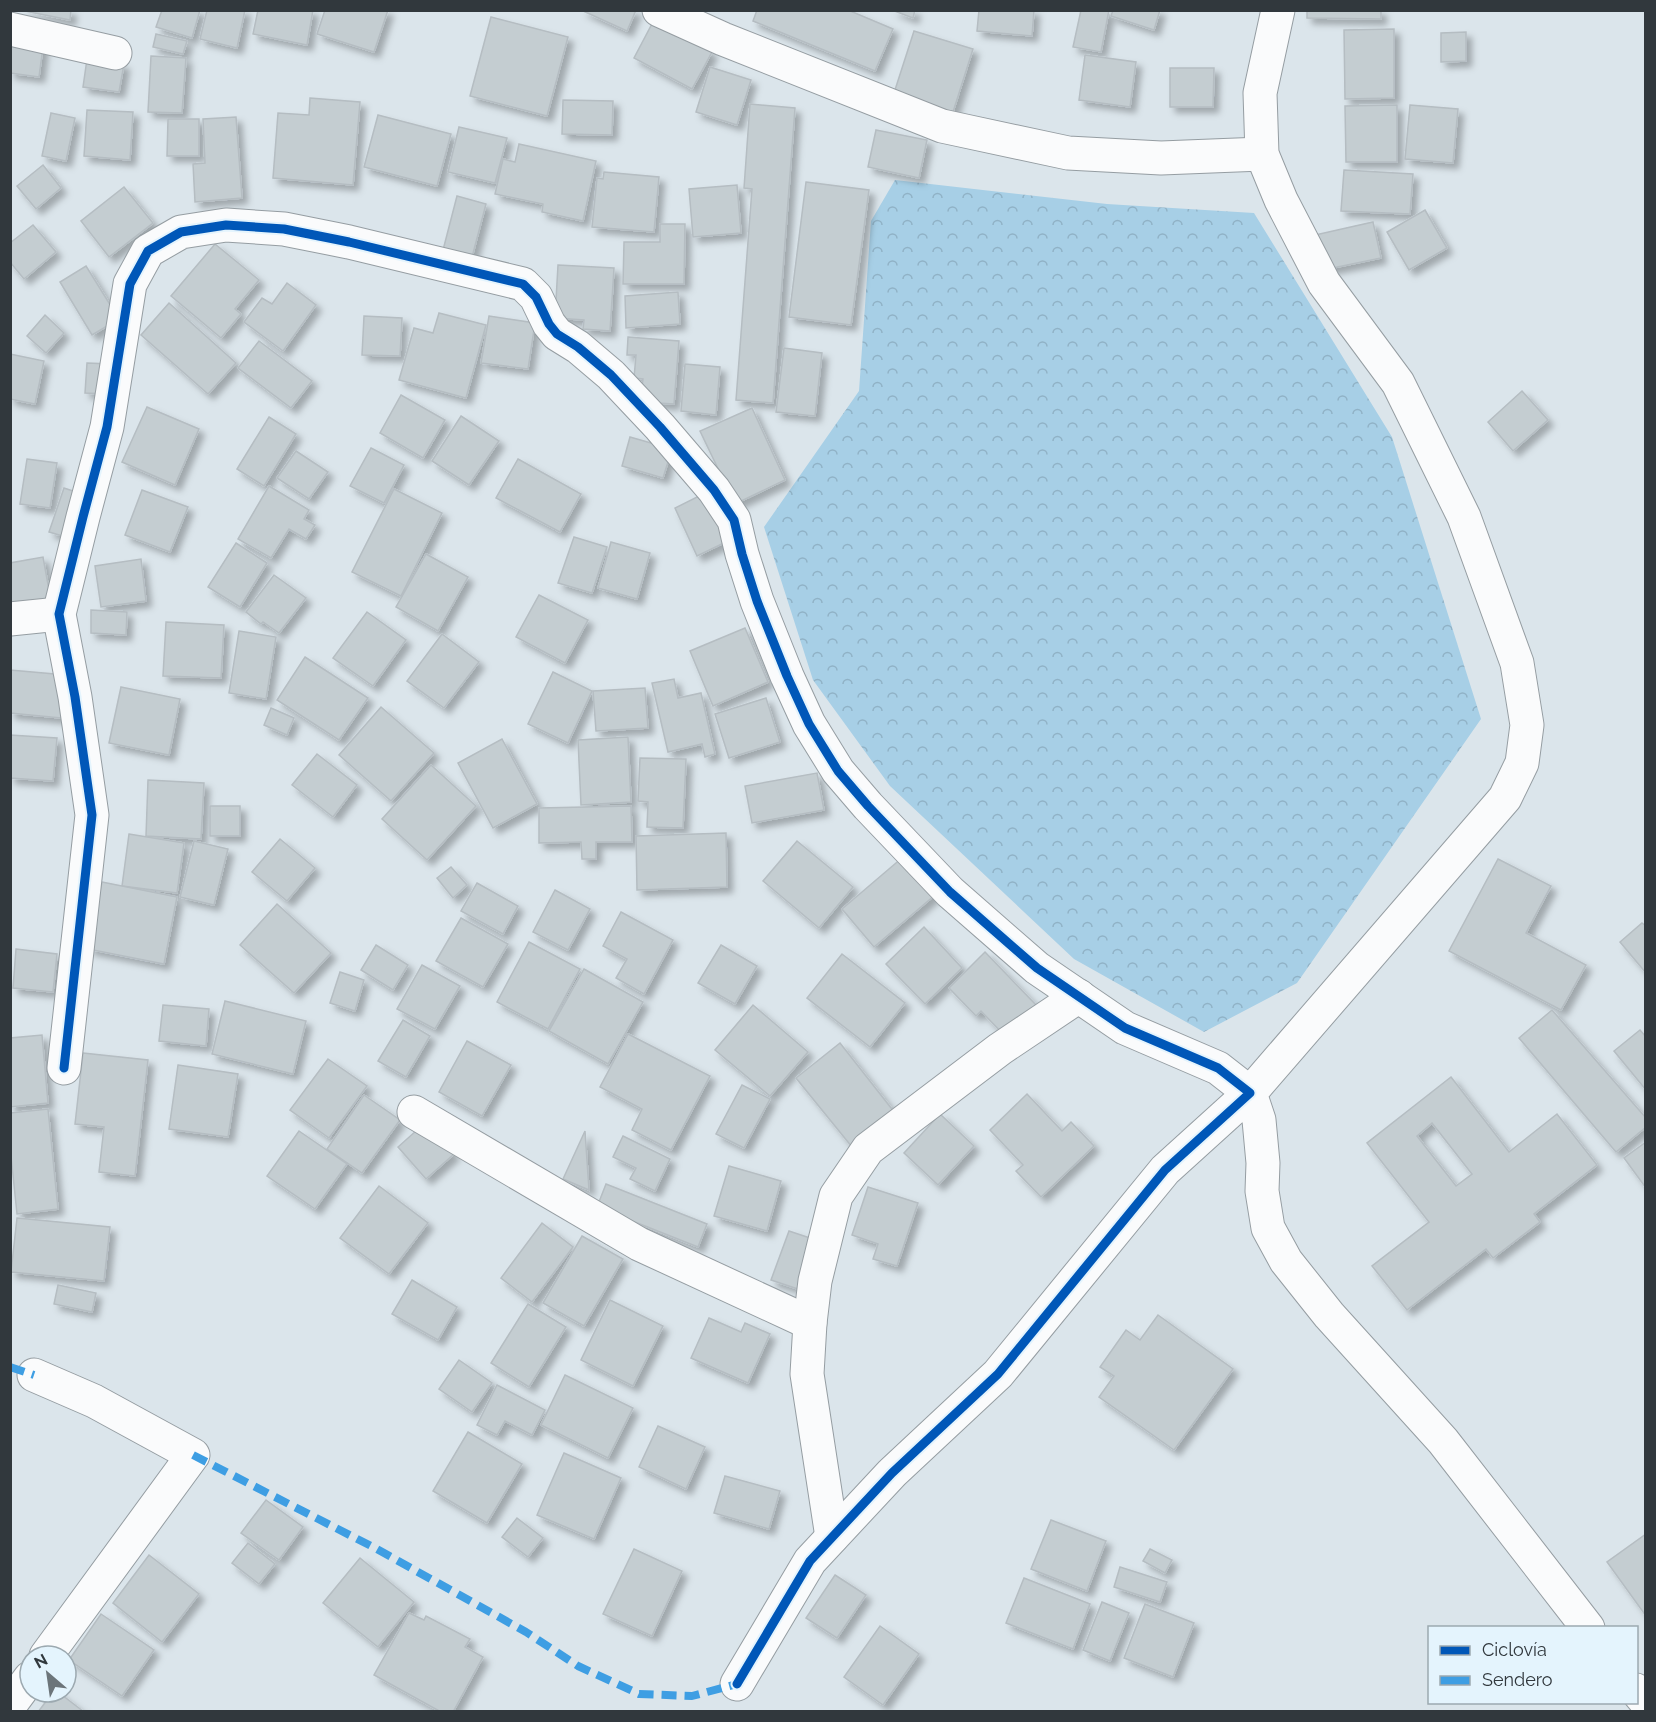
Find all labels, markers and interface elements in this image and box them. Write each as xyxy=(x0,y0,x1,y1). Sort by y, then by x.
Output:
legend xyxy=(1428,1626,1638,1704)
text: Ciclovía xyxy=(1482,1639,1547,1660)
north arrow xyxy=(18,1644,78,1704)
text: N xyxy=(31,1650,51,1673)
text: Sendero xyxy=(1482,1669,1553,1690)

